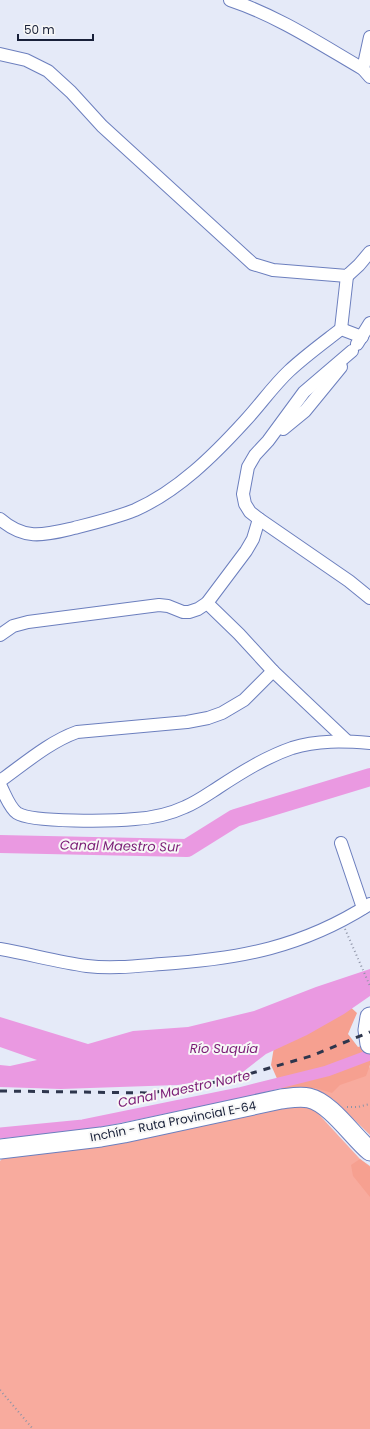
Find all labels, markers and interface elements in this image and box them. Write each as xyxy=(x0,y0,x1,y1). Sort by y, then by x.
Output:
scale bar xyxy=(18,16,93,42)
text: 50 m xyxy=(24,21,55,38)
water label: Canal Maestro Sur xyxy=(60,835,181,857)
water label: Río Suquía xyxy=(190,1039,258,1058)
water label: Canal Maestro Norte xyxy=(116,1066,252,1112)
street label: Inchín - Ruta Provincial E-64 xyxy=(89,1096,258,1145)

